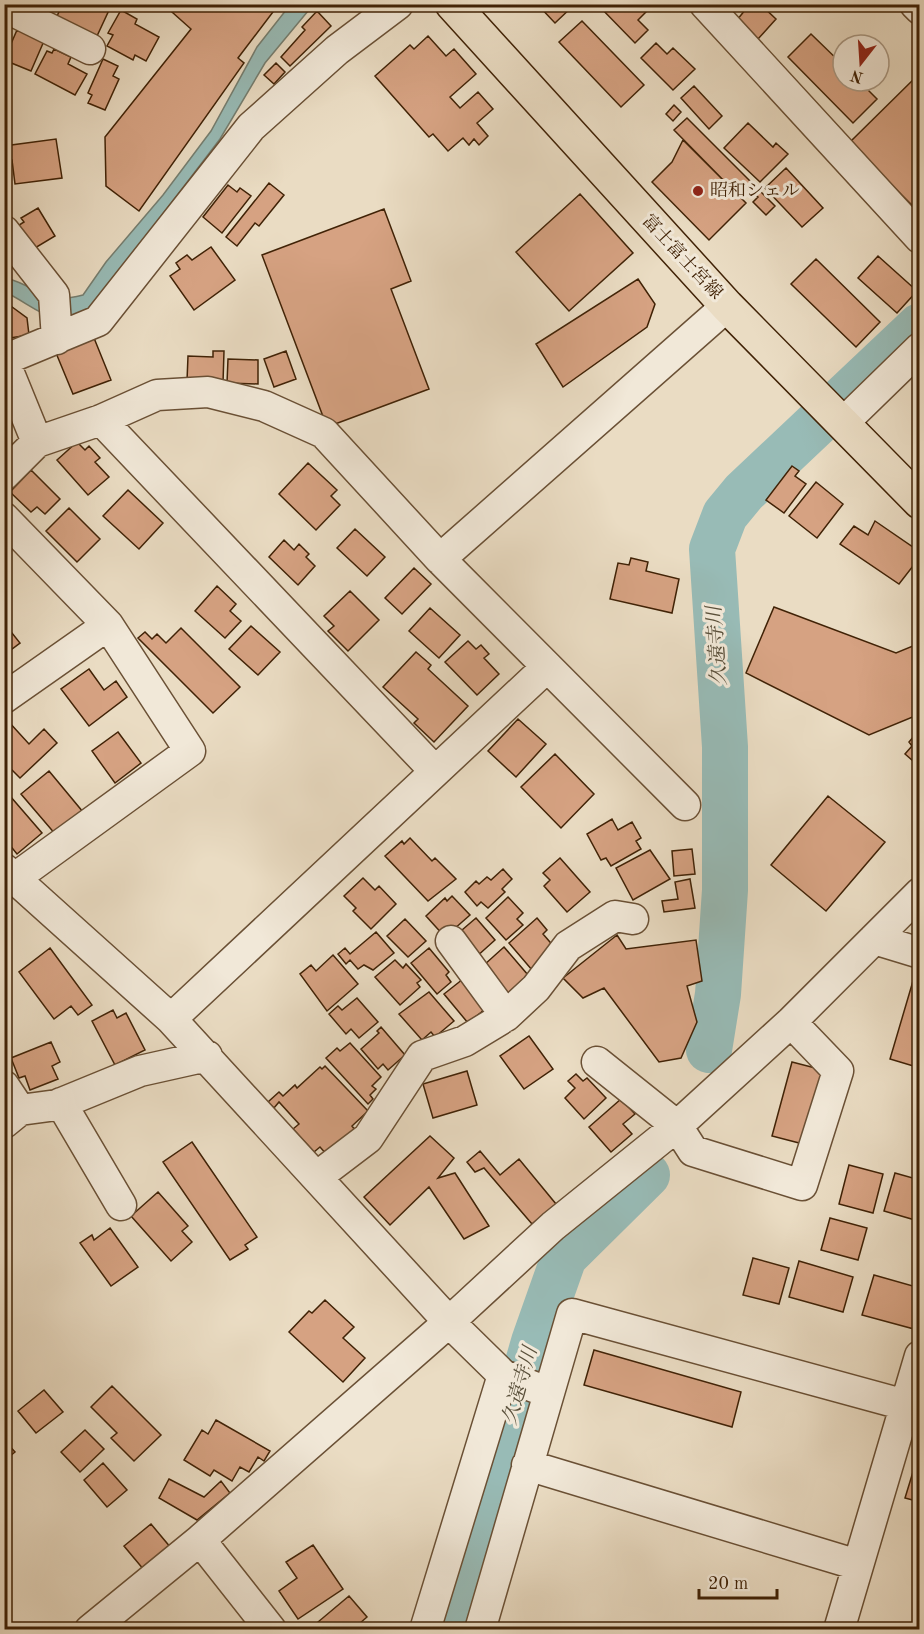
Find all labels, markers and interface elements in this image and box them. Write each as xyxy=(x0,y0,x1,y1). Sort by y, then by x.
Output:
north arrow xyxy=(831,33,891,93)
text: N xyxy=(848,66,865,85)
place label: 昭和シェル xyxy=(710,180,800,200)
marker: 昭和シェル xyxy=(691,184,705,198)
street label: 富士富士宮線 xyxy=(639,210,727,303)
water label: 久遠寺川 xyxy=(703,603,731,687)
water label: 久遠寺川 xyxy=(498,1342,542,1427)
scale bar xyxy=(699,1562,777,1600)
text: 20 m xyxy=(708,1575,748,1593)

